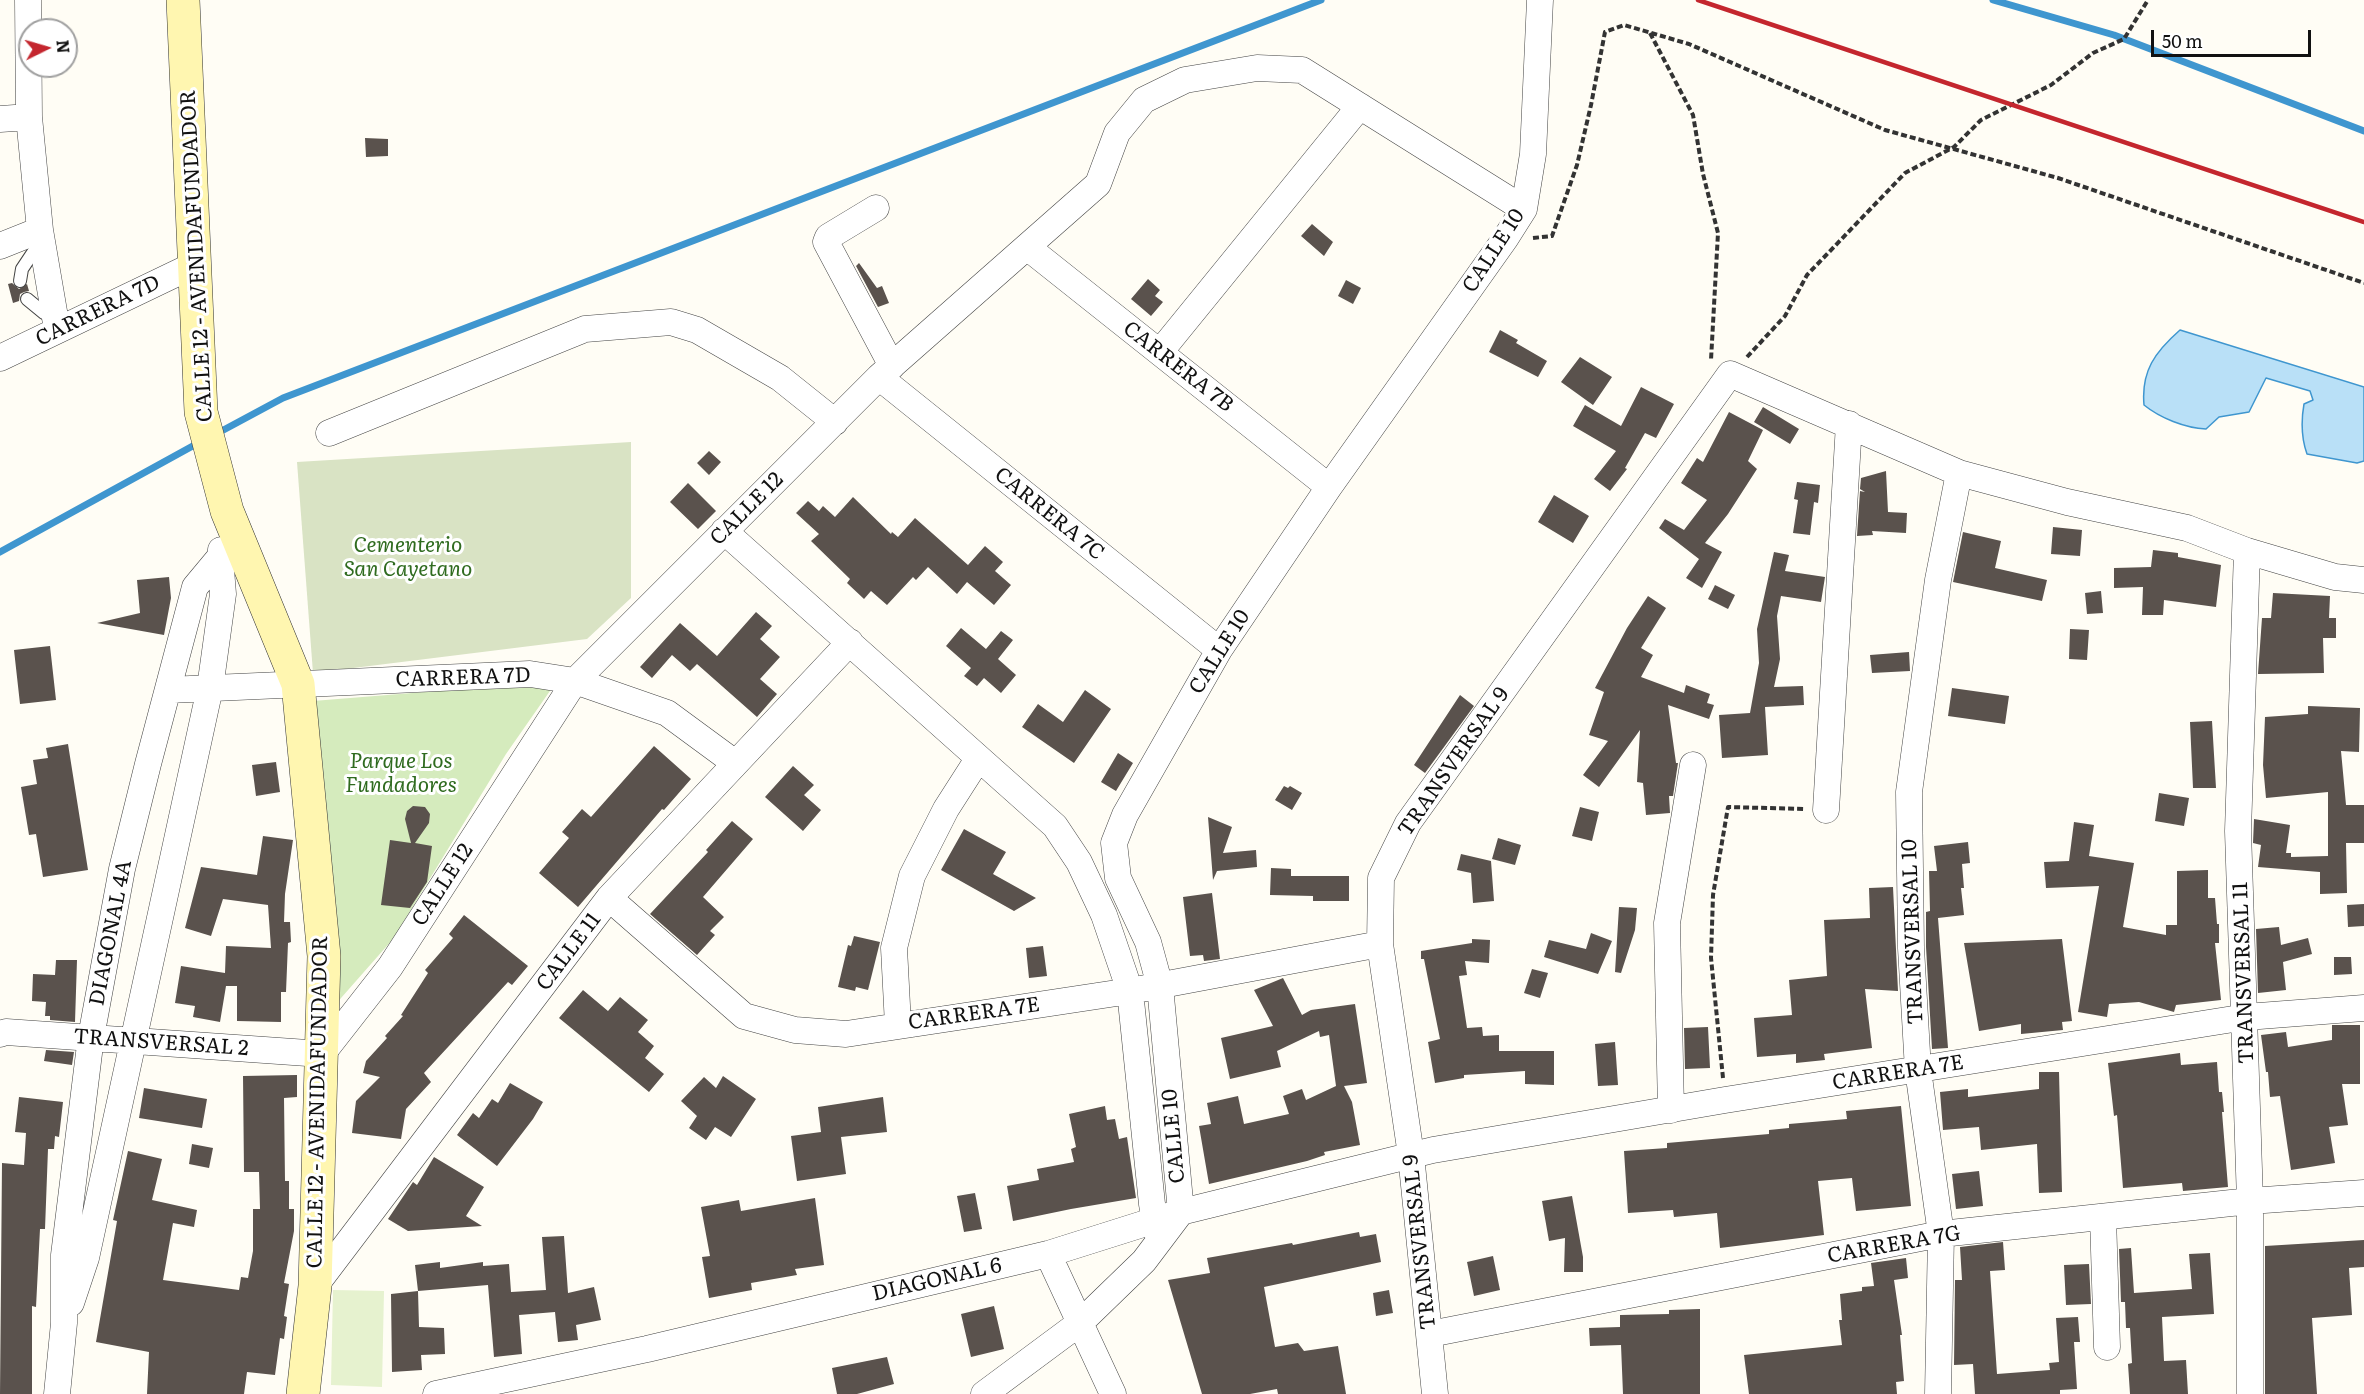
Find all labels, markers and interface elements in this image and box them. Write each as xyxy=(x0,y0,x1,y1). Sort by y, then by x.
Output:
north arrow xyxy=(18,18,78,78)
scale bar xyxy=(2154,18,2314,56)
text: 50 m xyxy=(2162,27,2203,54)
text: N xyxy=(51,39,76,54)
street label: CALLE 12 - AVENIDAFUNDADOR xyxy=(176,89,218,423)
street label: CALLE 10 xyxy=(1458,204,1530,298)
street label: CARRERA 7D xyxy=(32,270,164,352)
street label: CARRERA 7B xyxy=(1118,316,1238,418)
street label: CARRERA 7C xyxy=(989,462,1109,566)
street label: CALLE 12 xyxy=(705,467,789,551)
park label: Cementerio San Cayetano xyxy=(344,533,472,583)
street label: CALLE 10 xyxy=(1184,605,1256,699)
street label: CARRERA 7D xyxy=(395,663,531,693)
street label: TRANSVERSAL 9 xyxy=(1393,683,1515,841)
park label: Parque Los Fundadores xyxy=(345,749,457,799)
street label: CALLE 12 xyxy=(407,839,479,931)
street label: TRANSVERSAL 10 xyxy=(1897,839,1929,1025)
street label: DIAGONAL 4A xyxy=(85,858,137,1008)
street label: TRANSVERSAL 11 xyxy=(2228,882,2260,1064)
street label: CALLE 11 xyxy=(532,908,606,996)
street label: CALLE 12 - AVENIDAFUNDADOR xyxy=(302,935,334,1269)
street label: CARRERA 7E xyxy=(907,992,1041,1036)
street label: TRANSVERSAL 2 xyxy=(72,1024,250,1062)
street label: CARRERA 7E xyxy=(1831,1050,1965,1096)
street label: CALLE 10 xyxy=(1157,1088,1191,1184)
street label: TRANSVERSAL 9 xyxy=(1398,1153,1442,1331)
street label: CARRERA 7G xyxy=(1825,1221,1963,1269)
street label: DIAGONAL 6 xyxy=(870,1253,1004,1307)

